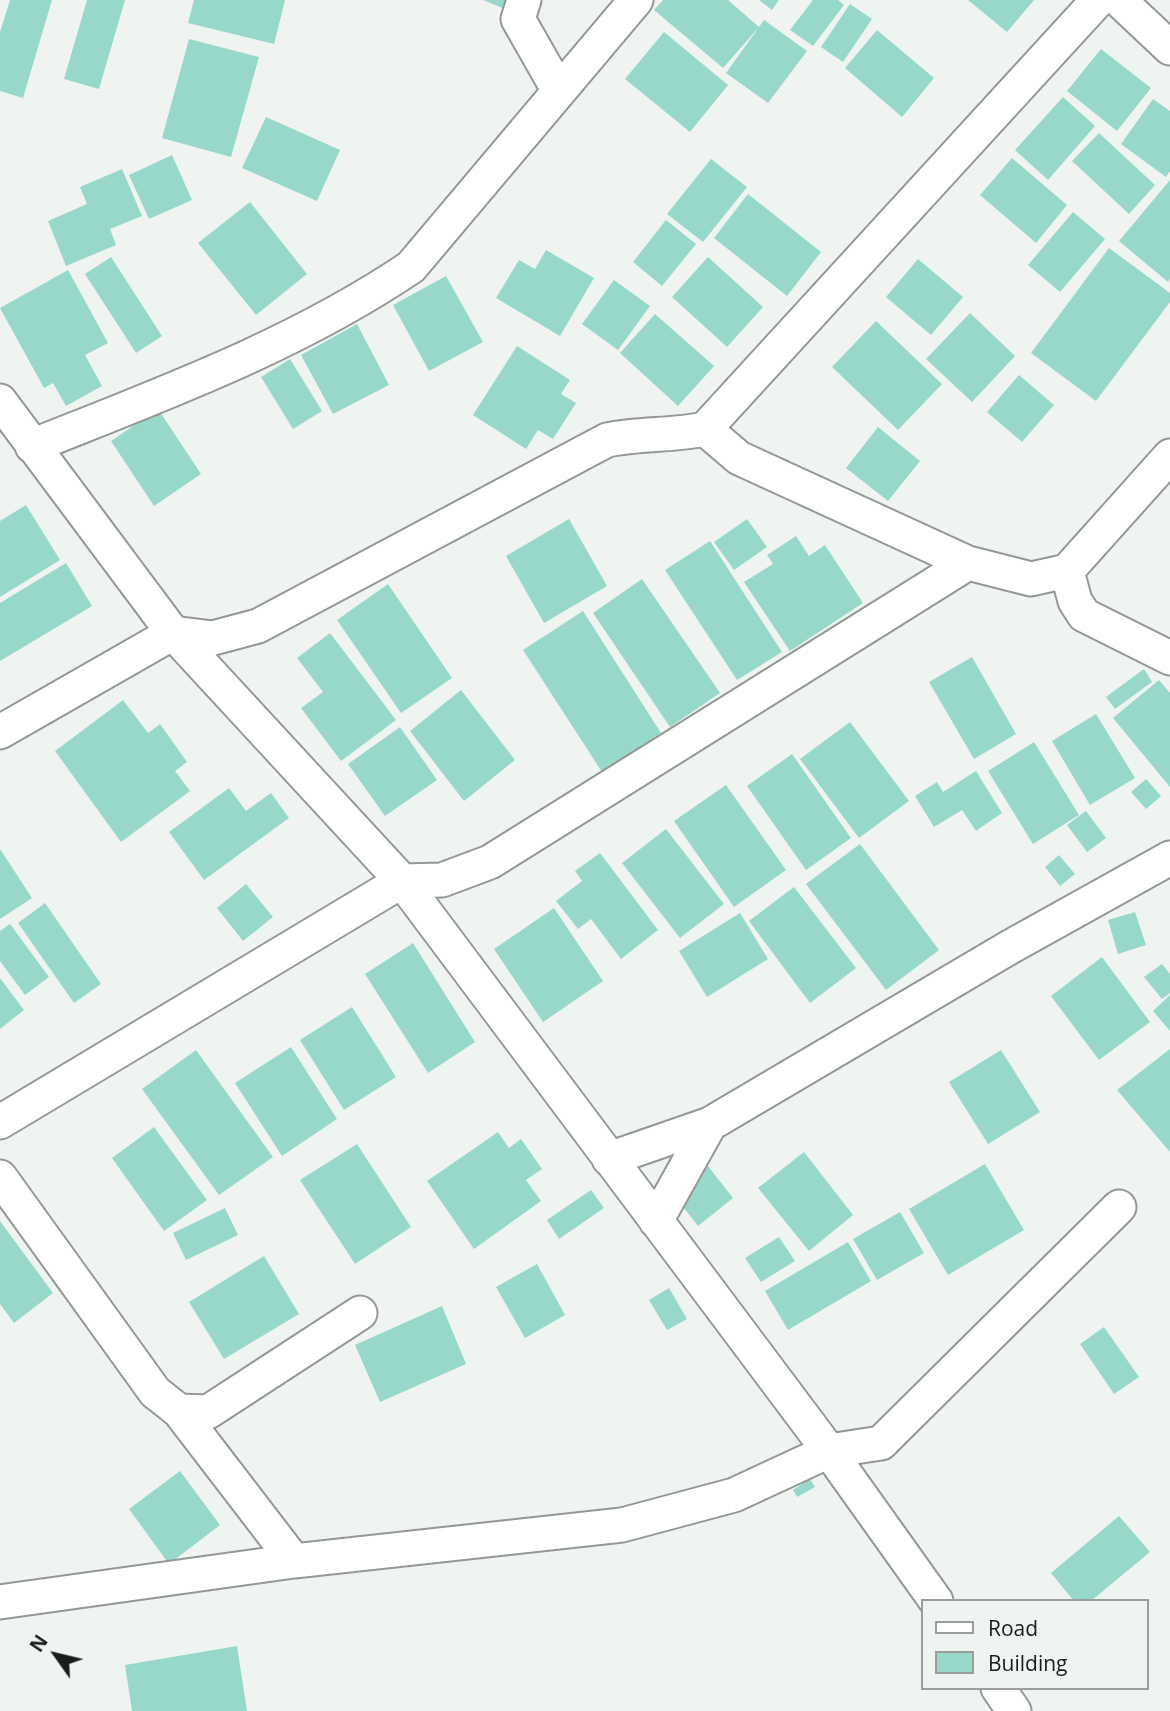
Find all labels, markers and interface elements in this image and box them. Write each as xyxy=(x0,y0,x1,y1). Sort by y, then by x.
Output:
legend xyxy=(922,1599,1149,1690)
text: Road xyxy=(988,1614,1038,1642)
north arrow xyxy=(21,1620,91,1690)
text: N xyxy=(23,1630,54,1657)
text: Building xyxy=(988,1649,1067,1677)

